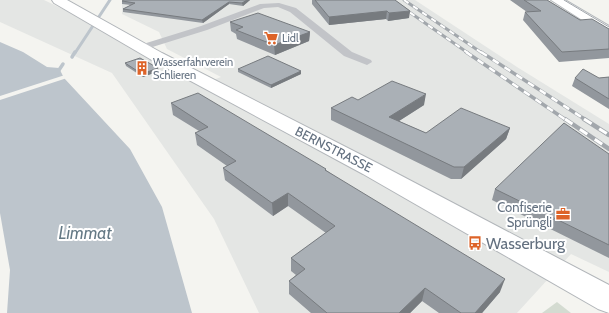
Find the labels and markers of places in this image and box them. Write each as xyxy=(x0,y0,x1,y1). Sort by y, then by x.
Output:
supermarket icon: Lidl xyxy=(263,30,279,46)
place label: Lidl xyxy=(282,31,299,45)
place label: Wasserfahrverein Schlieren xyxy=(153,55,233,82)
building icon: Wasserfahrverein Schlieren xyxy=(134,60,150,76)
place label: Confiserie Sprüngli xyxy=(497,199,552,230)
office icon: Confiserie Sprüngli xyxy=(555,206,571,222)
place label: Wasserburg xyxy=(486,234,566,253)
bus stop icon: Wasserburg xyxy=(467,235,483,251)

